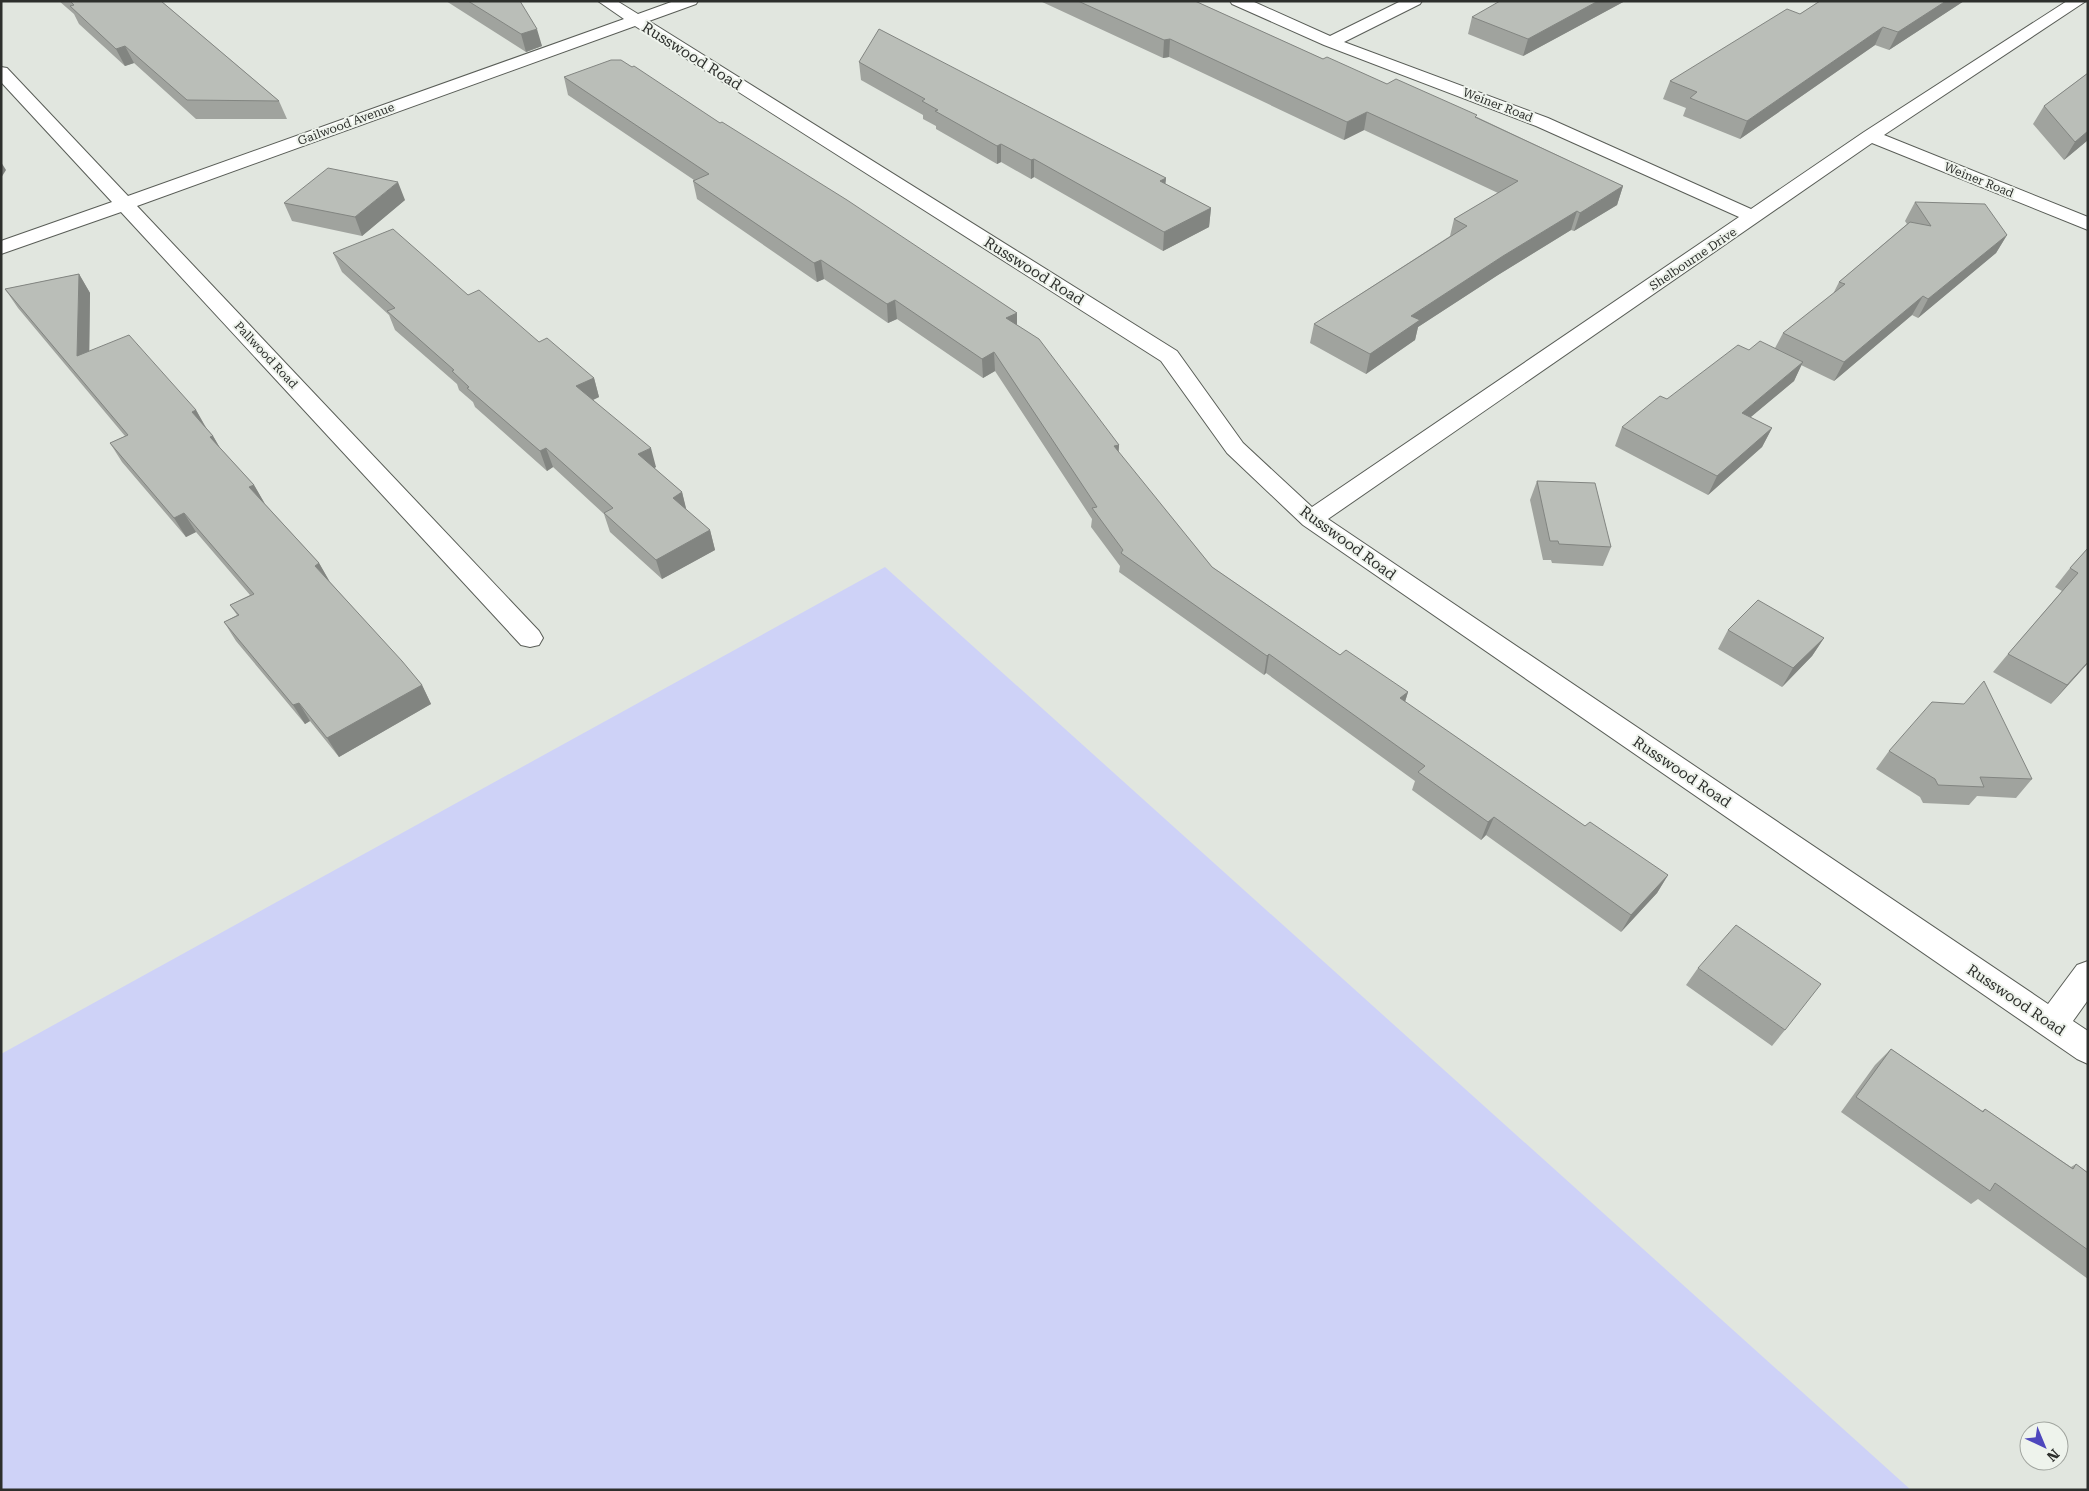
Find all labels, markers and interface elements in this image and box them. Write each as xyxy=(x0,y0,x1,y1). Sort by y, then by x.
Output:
street label: Russwood Road xyxy=(639,18,746,94)
street label: Weiner Road xyxy=(1461,85,1535,125)
street label: Gailwood Avenue xyxy=(296,100,397,148)
street label: Weiner Road xyxy=(1942,160,2016,200)
street label: Shelbourne Drive xyxy=(1647,225,1739,293)
street label: Russwood Road xyxy=(981,233,1088,309)
street label: Pallwood Road xyxy=(232,319,301,391)
street label: Russwood Road xyxy=(1296,502,1400,584)
street label: Russwood Road xyxy=(1630,733,1735,812)
street label: Russwood Road xyxy=(1964,961,2069,1040)
north arrow xyxy=(2019,1421,2069,1471)
text: N xyxy=(2043,1446,2062,1465)

